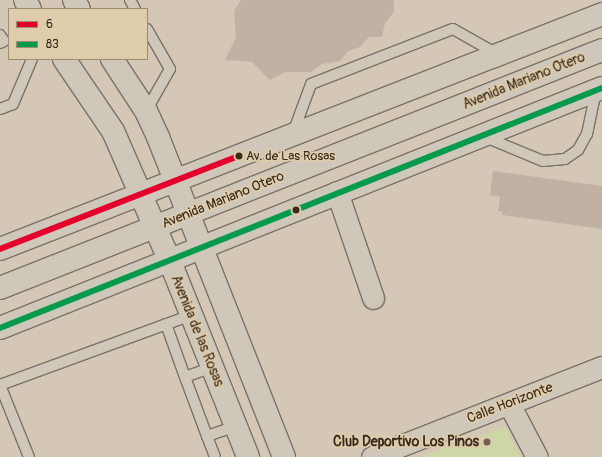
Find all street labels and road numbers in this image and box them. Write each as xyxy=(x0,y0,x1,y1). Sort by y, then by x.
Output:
street label: Avenida Mariano Otero xyxy=(460,49,588,113)
street label: Avenida Mariano Otero xyxy=(159,168,287,232)
street label: Avenida de las Rosas xyxy=(167,273,227,389)
street label: Calle Horizonte xyxy=(465,379,555,427)

